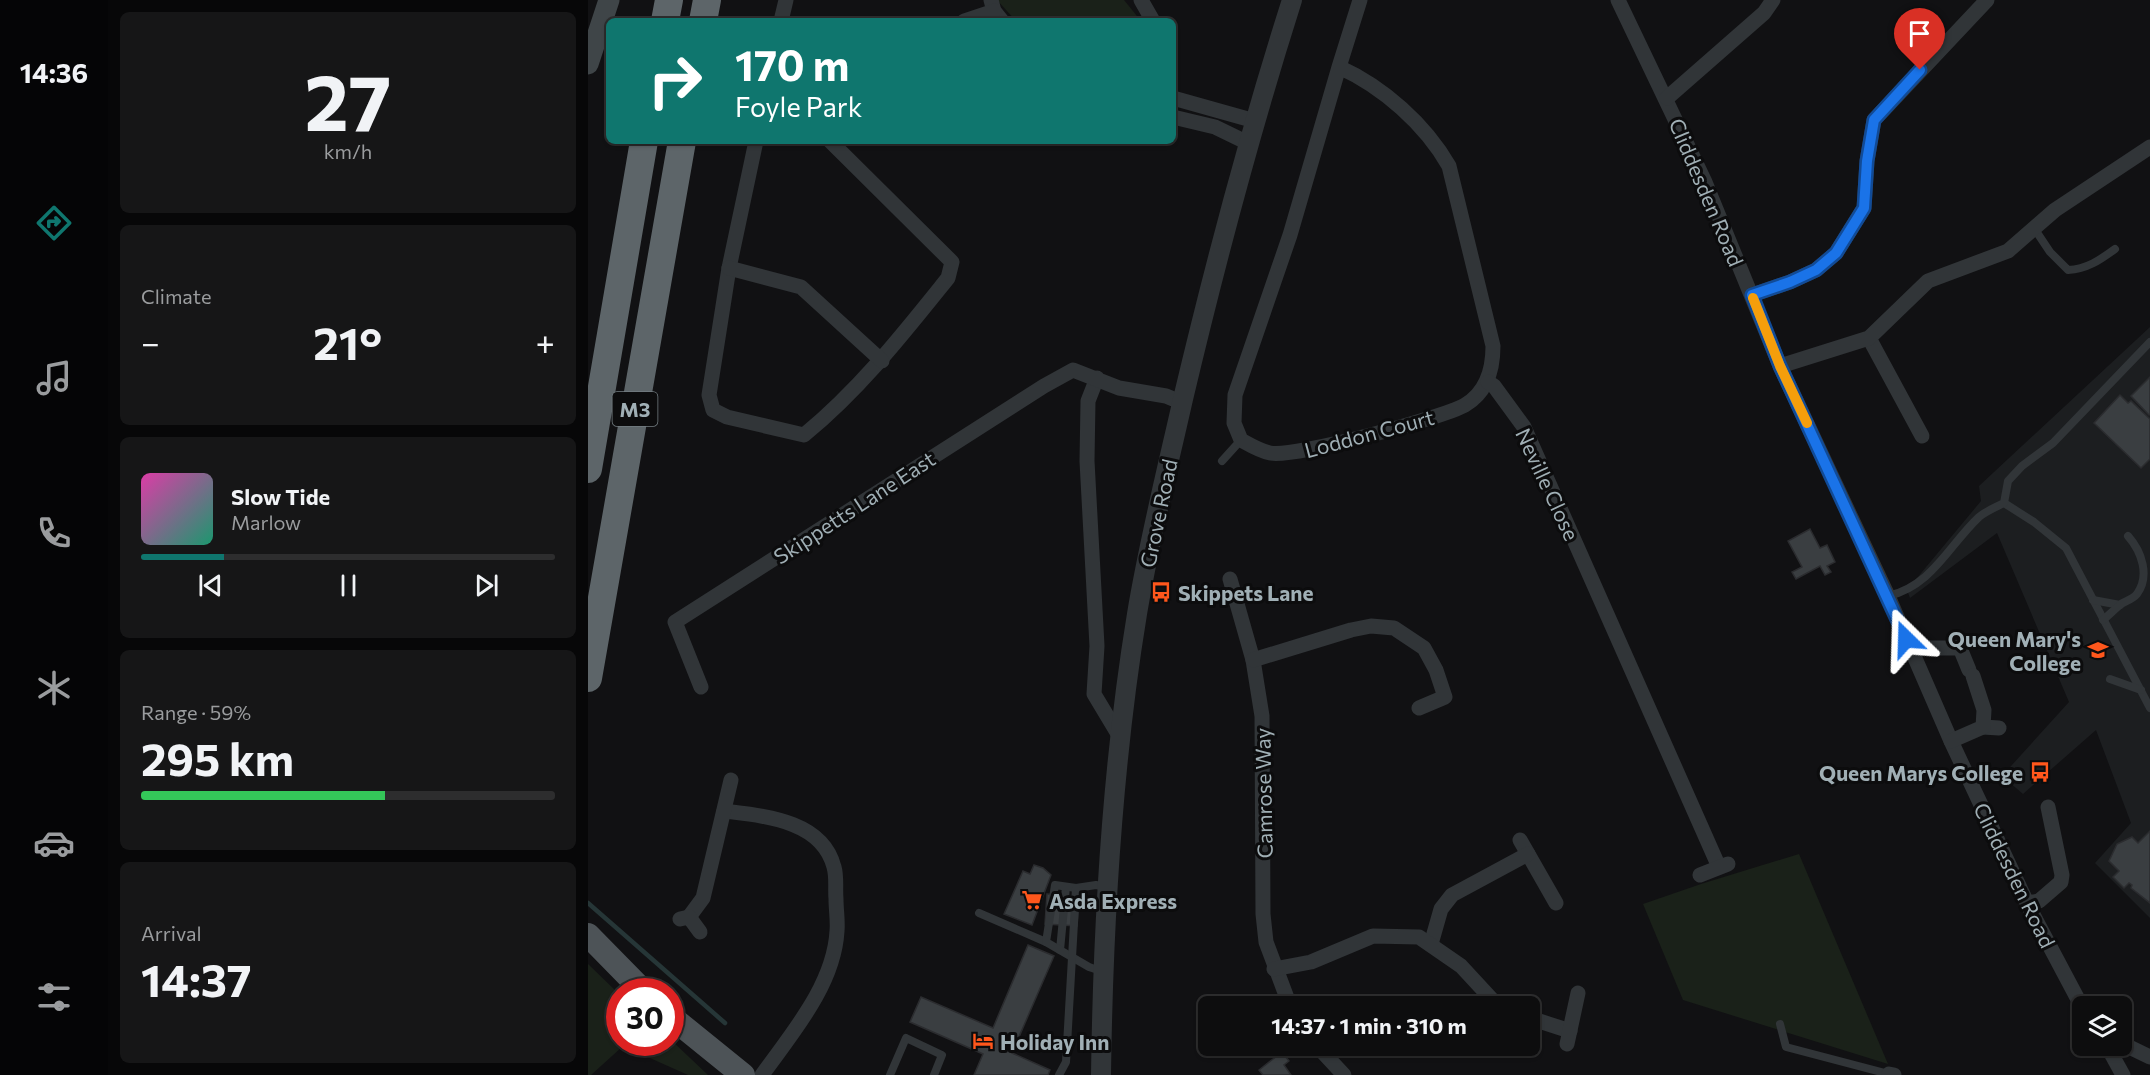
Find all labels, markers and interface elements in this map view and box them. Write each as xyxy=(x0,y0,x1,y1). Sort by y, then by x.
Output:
pin xyxy=(1894,8,1945,70)
icon: arrive xyxy=(1903,17,1936,50)
text: 170 m xyxy=(735,38,849,90)
icon: right xyxy=(636,42,714,120)
text: 27 xyxy=(305,52,391,147)
text: 14:36 xyxy=(20,56,88,89)
text: Foyle Park xyxy=(735,90,862,123)
street label: Cliddesden Road xyxy=(1665,114,1749,270)
text: km/h xyxy=(324,139,372,163)
icon: directions xyxy=(33,202,75,244)
text: Climate xyxy=(141,284,211,308)
text: 21° xyxy=(313,314,382,369)
text: − xyxy=(141,321,160,362)
text: + xyxy=(536,321,555,362)
icon: music xyxy=(33,357,75,399)
road number: M3 xyxy=(612,392,658,426)
street label: Loddon Court xyxy=(1301,404,1437,462)
street label: Neville Close xyxy=(1511,424,1585,544)
street label: Skippetts Lane East xyxy=(769,445,939,569)
street label: Grove Road xyxy=(1134,457,1182,569)
text: Slow Tide xyxy=(231,483,330,510)
text: Marlow xyxy=(231,510,301,534)
icon: phone xyxy=(33,512,75,554)
icon: previous xyxy=(194,569,227,602)
icon: pause xyxy=(332,569,365,602)
icon: next xyxy=(470,569,503,602)
bus stop icon: Skippets Lane xyxy=(1149,580,1173,604)
place label: Skippets Lane xyxy=(1178,580,1314,605)
position arrow xyxy=(1874,607,1938,671)
place label: Queen Mary's College xyxy=(1948,626,2081,675)
school or university icon: Queen Mary's College xyxy=(2086,638,2110,662)
icon: climate xyxy=(33,667,75,709)
text: Range · 59% xyxy=(141,700,251,724)
street label: Camrose Way xyxy=(1249,727,1277,859)
text: 295 km xyxy=(141,730,294,785)
place label: Queen Marys College xyxy=(1819,760,2023,785)
bus stop icon: Queen Marys College xyxy=(2028,760,2052,784)
street label: Cliddesden Road xyxy=(1969,798,2061,952)
icon: car xyxy=(33,822,75,864)
supermarket icon: Asda Express xyxy=(1020,888,1044,912)
place label: Asda Express xyxy=(1049,888,1177,913)
text: Arrival xyxy=(141,921,202,945)
text: 14:37 xyxy=(141,951,251,1006)
icon: filters xyxy=(33,976,75,1018)
speed limit sign: 30 xyxy=(606,978,684,1056)
map controls xyxy=(2072,996,2132,1056)
button: layers xyxy=(2072,996,2132,1056)
text: 14:37 · 1 min · 310 m xyxy=(1271,1012,1467,1039)
hotel icon: Holiday Inn xyxy=(971,1029,995,1053)
place label: Holiday Inn xyxy=(1000,1029,1109,1054)

